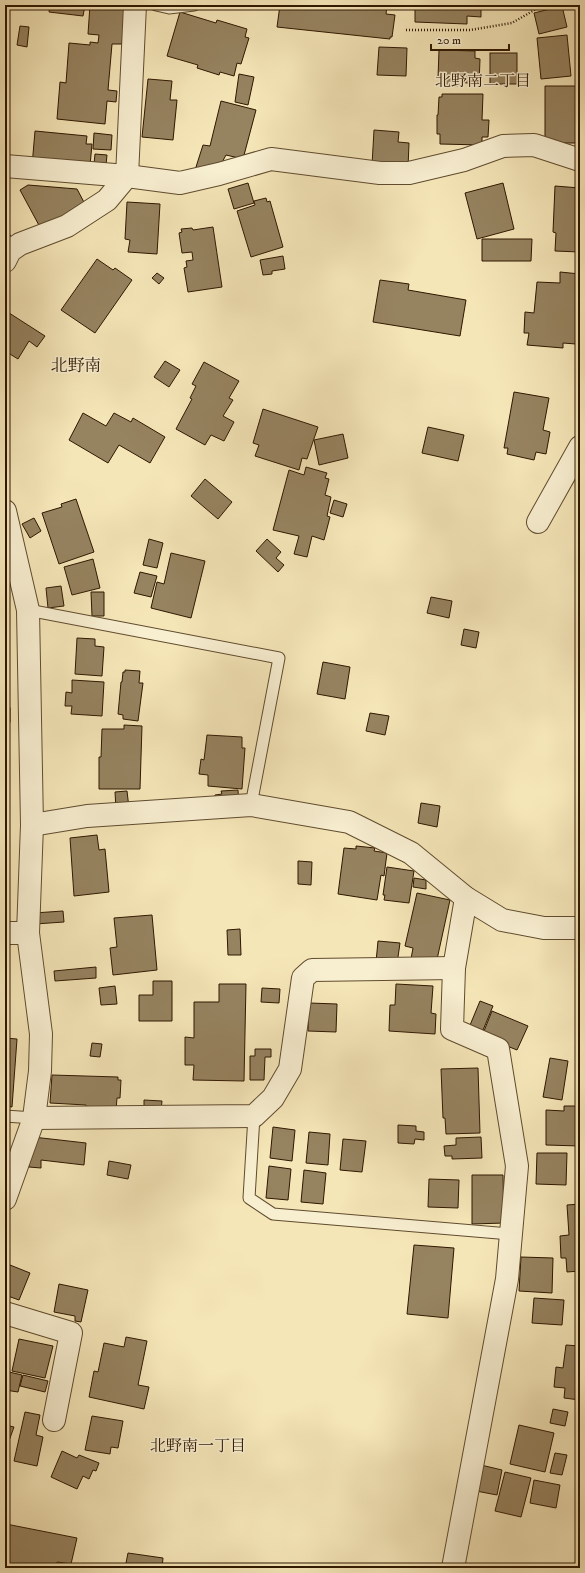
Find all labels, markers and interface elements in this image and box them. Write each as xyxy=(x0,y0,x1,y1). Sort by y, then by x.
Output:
scale bar xyxy=(431,26,509,52)
text: 20 m xyxy=(437,33,461,48)
district label: 北野南二丁目 xyxy=(435,71,531,91)
district label: 北野南 xyxy=(51,355,102,377)
district label: 北野南一丁目 xyxy=(150,1436,246,1456)

